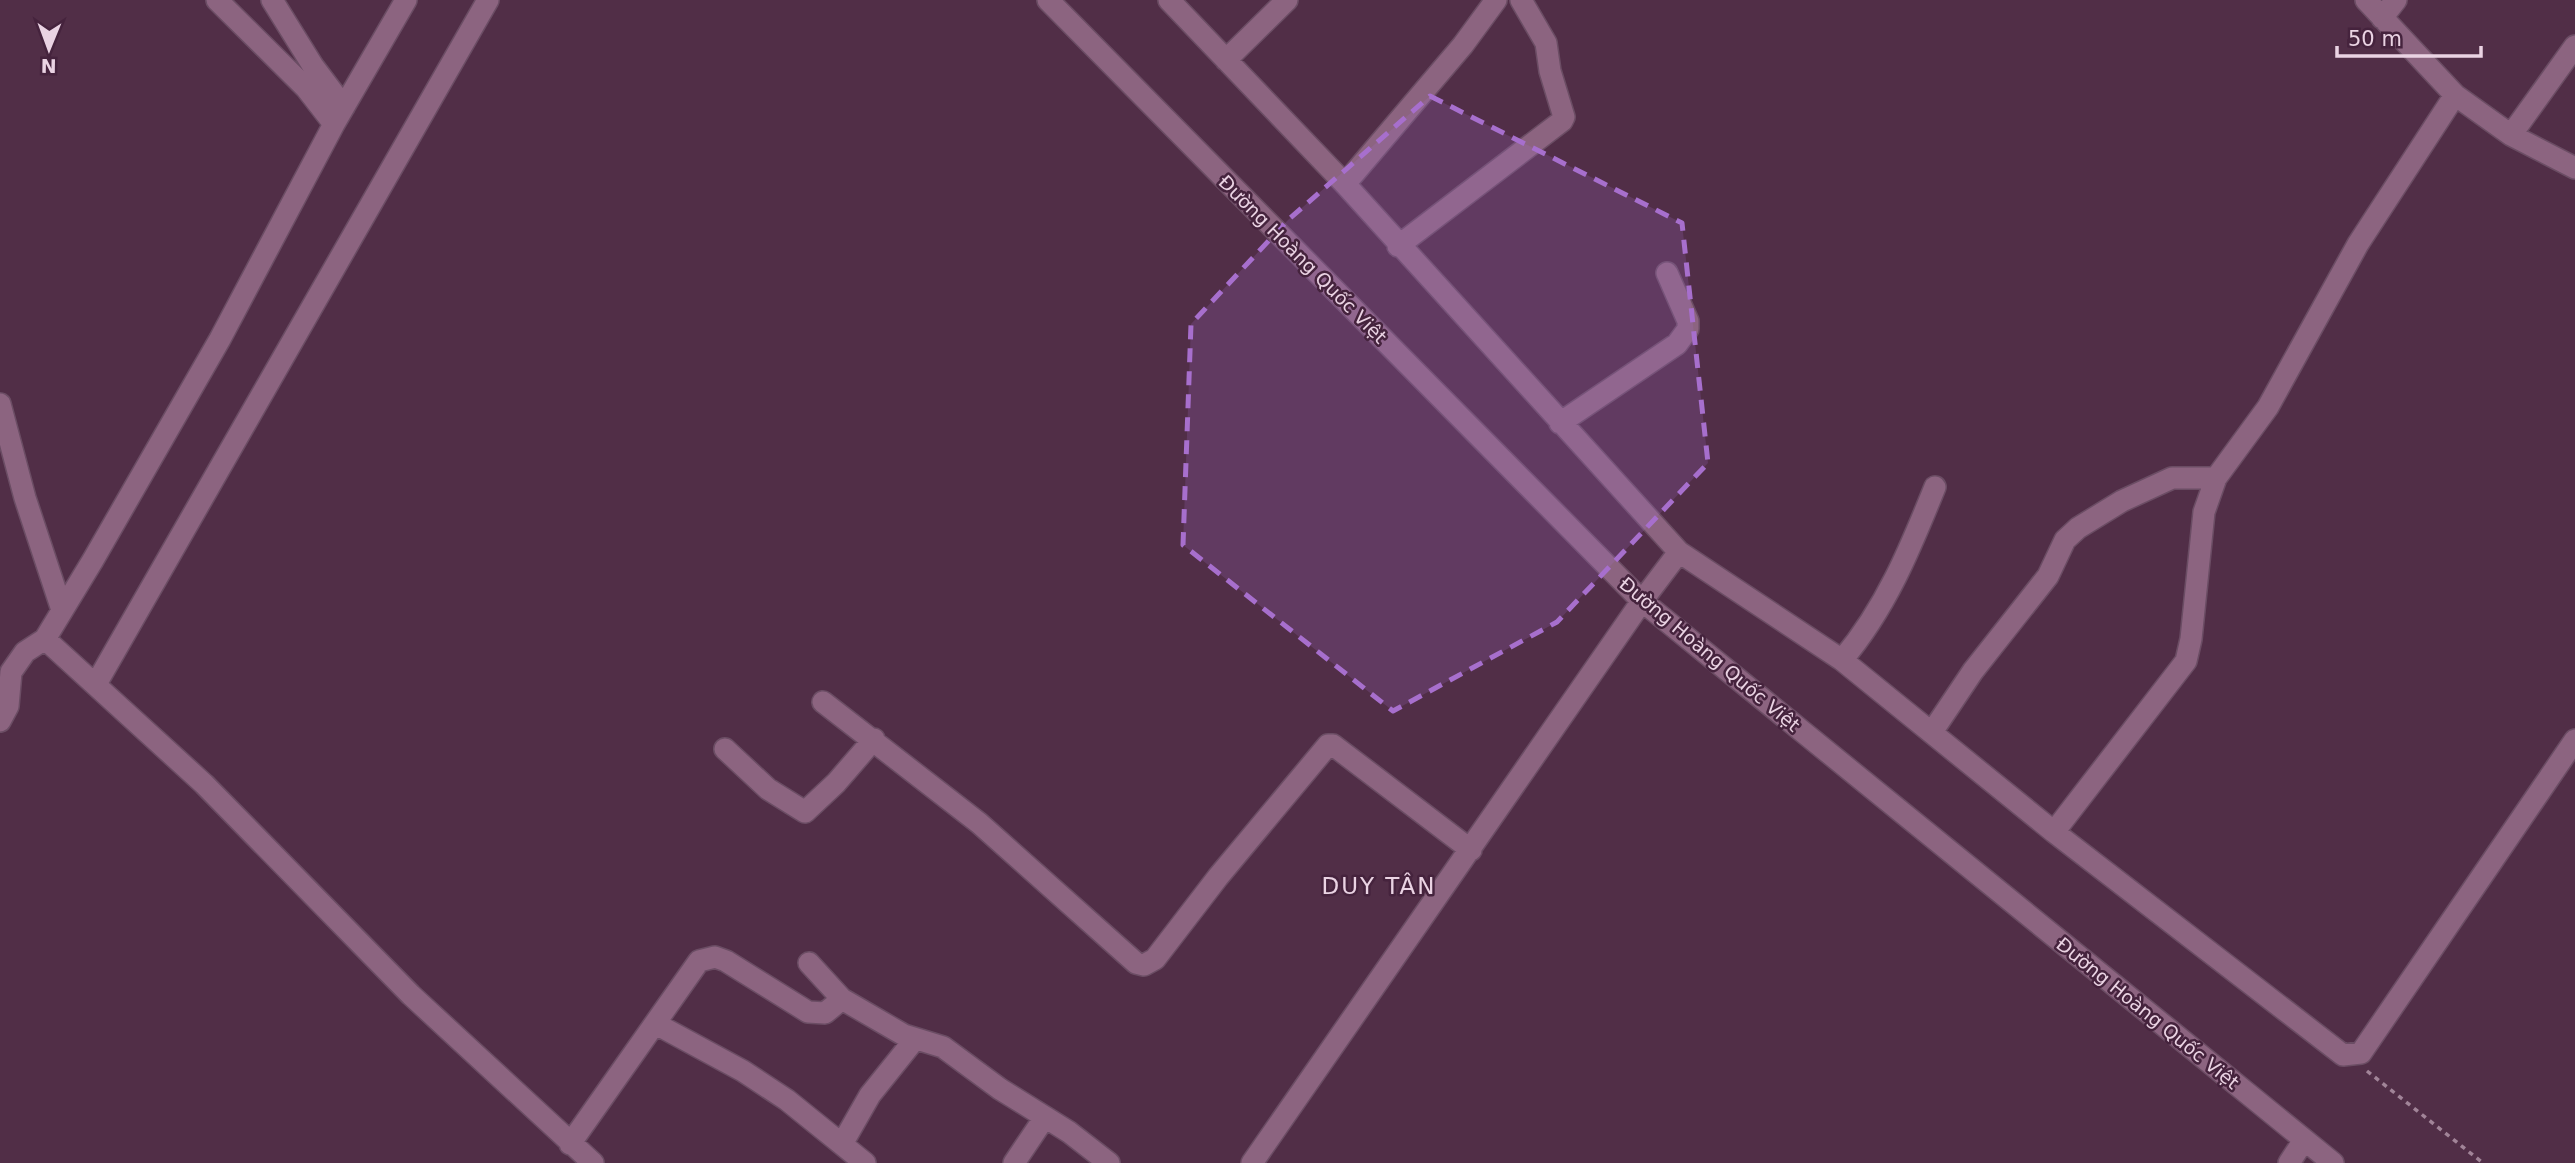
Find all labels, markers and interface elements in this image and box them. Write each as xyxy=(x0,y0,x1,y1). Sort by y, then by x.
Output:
north arrow xyxy=(14,14,84,84)
scale bar xyxy=(2337,14,2480,58)
text: 50 m xyxy=(2348,27,2402,51)
text: N xyxy=(41,55,57,77)
street label: Đường Hoàng Quốc Việt xyxy=(1214,170,1392,348)
street label: Đường Hoàng Quốc Việt xyxy=(1615,572,1805,736)
district label: DUY TÂN xyxy=(1321,872,1437,899)
street label: Đường Hoàng Quốc Việt xyxy=(2052,933,2244,1093)

